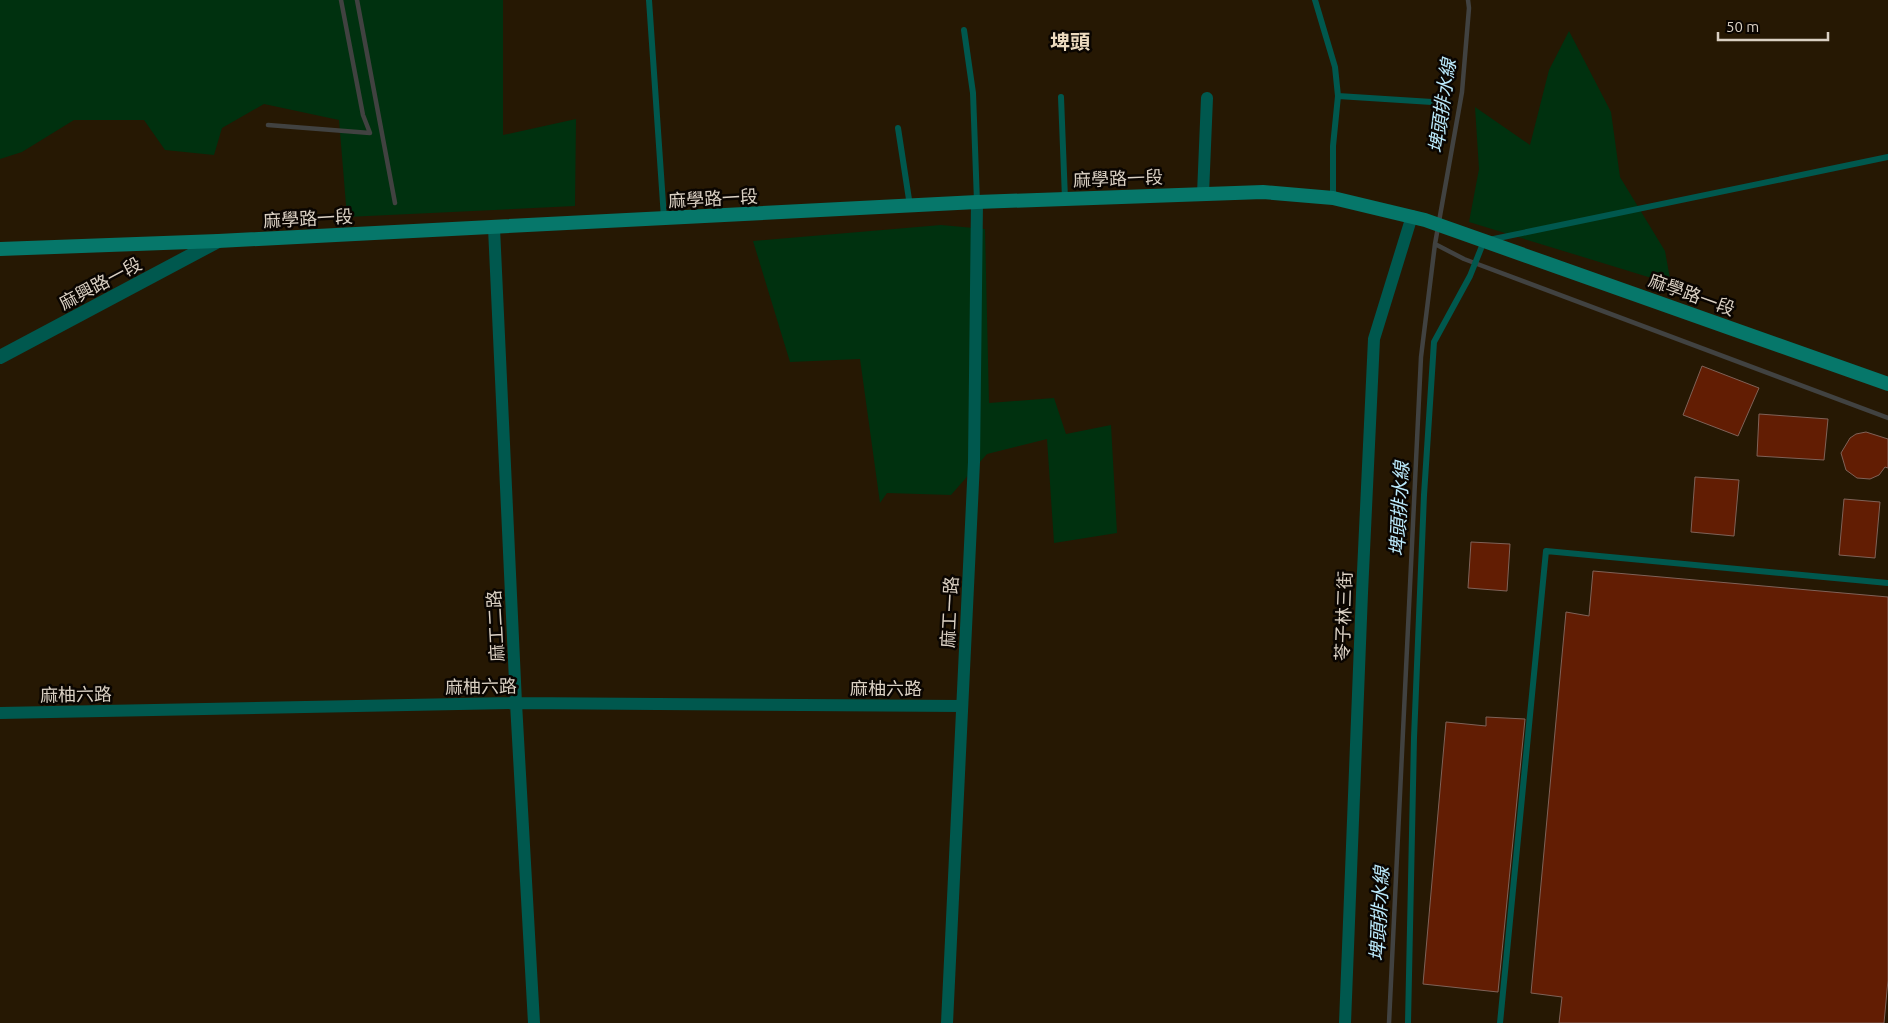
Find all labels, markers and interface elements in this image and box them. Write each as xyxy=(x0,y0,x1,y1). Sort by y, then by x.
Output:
scale bar xyxy=(1718,10,1828,42)
text: 50 m xyxy=(1726,18,1759,35)
district label: 埤頭 xyxy=(1050,30,1090,53)
water label: 埤頭排水線 xyxy=(1424,55,1460,155)
street label: 麻學路一段 xyxy=(1073,166,1163,190)
street label: 麻學路一段 xyxy=(668,186,758,210)
street label: 麻學路一段 xyxy=(263,206,353,230)
street label: 麻興路一段 xyxy=(56,253,144,313)
street label: 麻學路一段 xyxy=(1646,269,1738,319)
water label: 埤頭排水線 xyxy=(1386,459,1413,557)
street label: 苓子林三街 xyxy=(1331,571,1355,661)
street label: 麻工一路 xyxy=(937,576,961,648)
street label: 麻工二路 xyxy=(483,590,507,662)
street label: 麻柚六路 xyxy=(445,675,517,697)
street label: 麻柚六路 xyxy=(850,678,922,698)
street label: 麻柚六路 xyxy=(40,683,112,705)
water label: 埤頭排水線 xyxy=(1366,864,1393,962)

